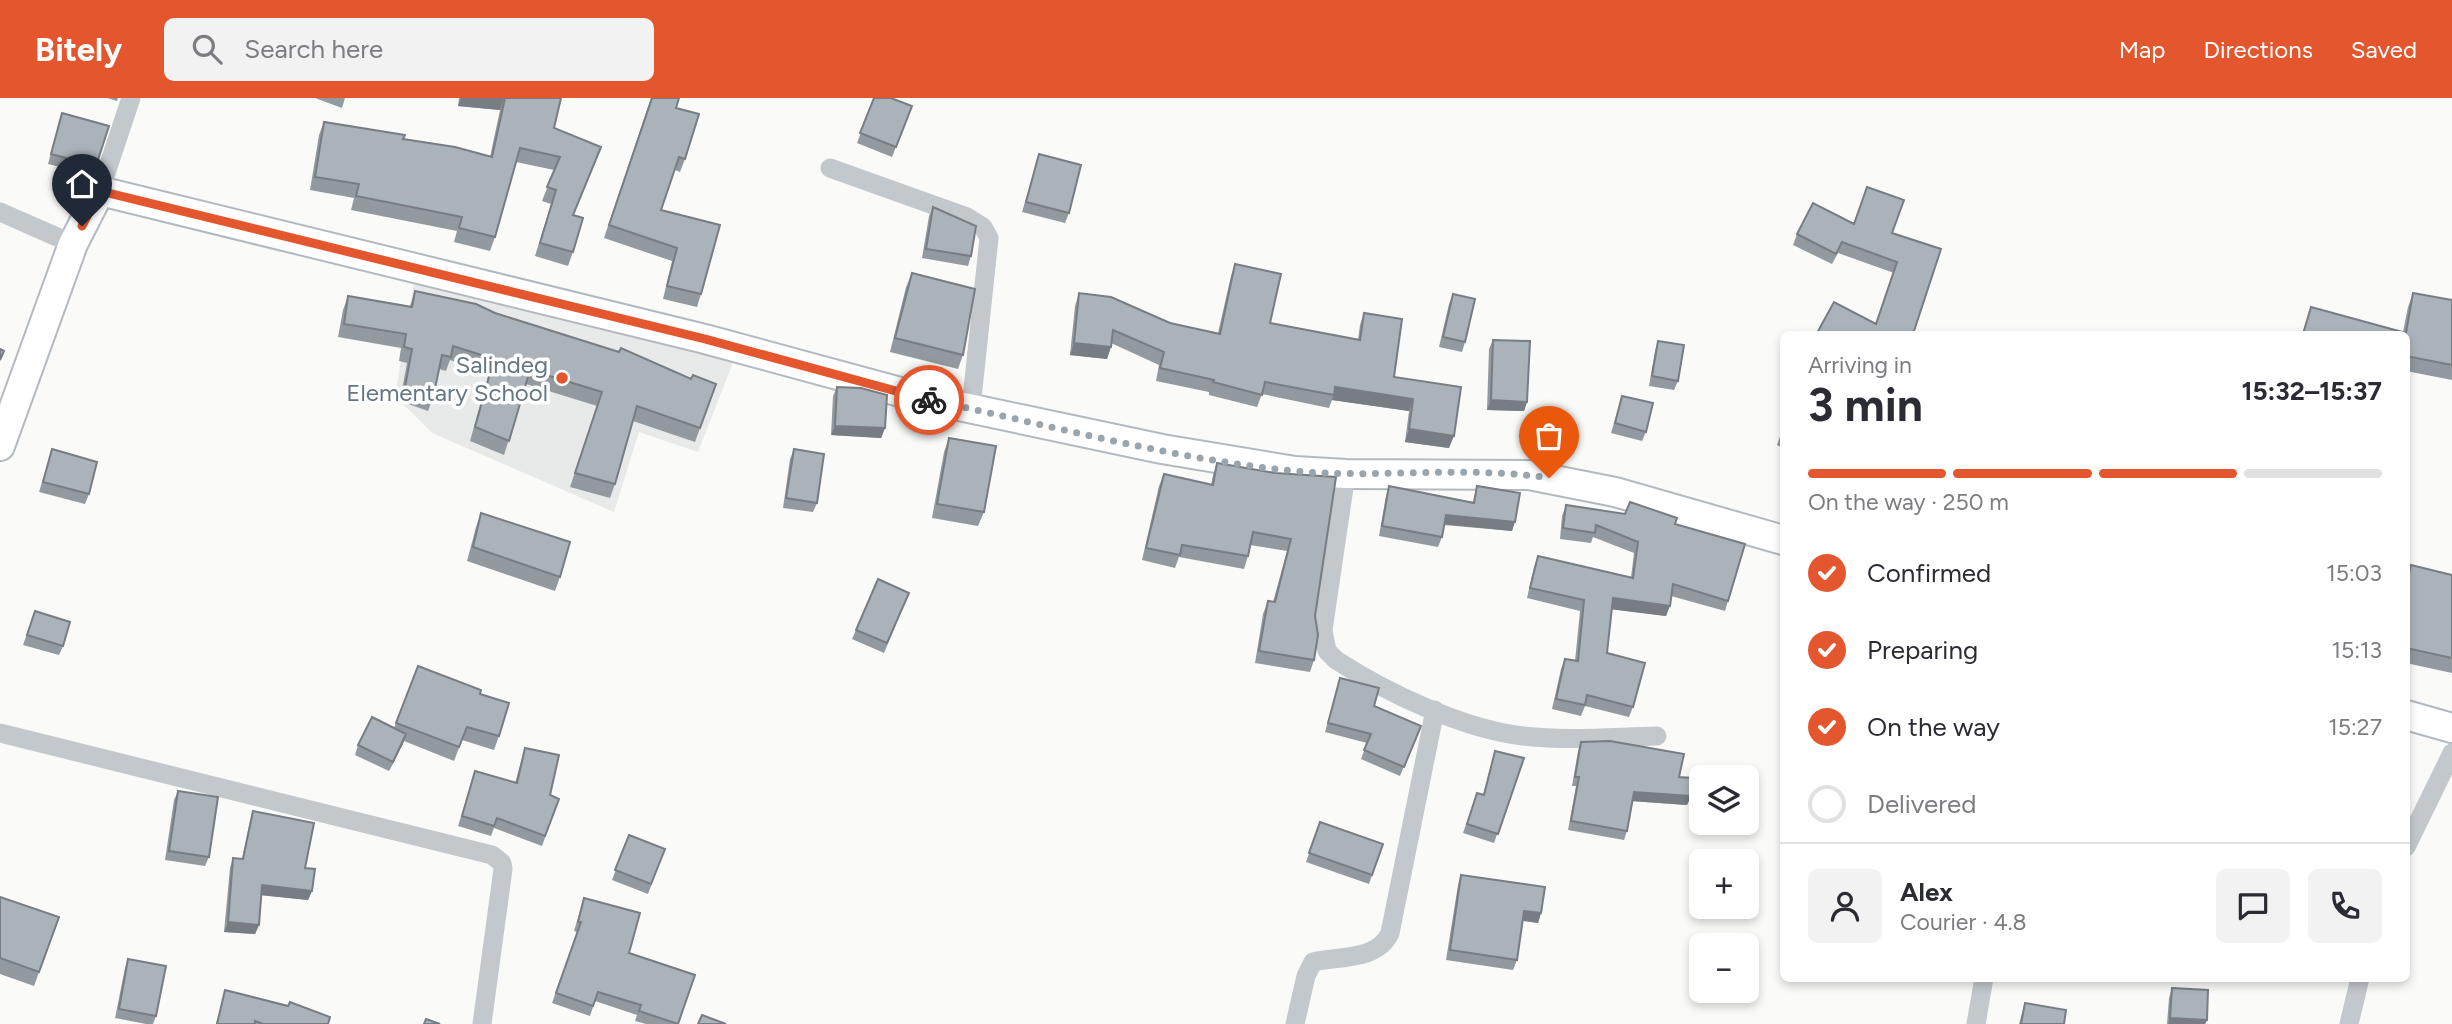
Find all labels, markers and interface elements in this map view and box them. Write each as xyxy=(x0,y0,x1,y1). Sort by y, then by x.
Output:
search box xyxy=(164,18,654,81)
text: Bitely xyxy=(35,30,122,69)
icon: search xyxy=(188,30,226,68)
text: Search here xyxy=(244,33,383,65)
text: Map xyxy=(2119,35,2165,64)
text: Directions xyxy=(2203,35,2313,64)
text: Saved xyxy=(2351,35,2417,64)
pin xyxy=(52,154,112,226)
icon: home xyxy=(63,165,101,203)
place label: Salindeg Elementary School xyxy=(346,350,548,407)
text: Arriving in xyxy=(1808,351,1912,379)
courier xyxy=(894,365,964,435)
marker: Salindeg Elementary School xyxy=(554,370,570,386)
text: 15:32–15:37 xyxy=(2241,375,2382,407)
text: 3 min xyxy=(1808,377,1923,433)
icon: bike xyxy=(910,381,948,419)
pin xyxy=(1519,406,1579,478)
icon: bag xyxy=(1530,417,1568,455)
text: On the way · 250 m xyxy=(1808,488,2009,516)
icon: check xyxy=(1808,554,1846,592)
text: Confirmed xyxy=(1867,557,1991,589)
text: 15:03 xyxy=(2326,559,2382,587)
icon: check xyxy=(1808,631,1846,669)
text: Preparing xyxy=(1867,634,1978,666)
text: 15:13 xyxy=(2331,636,2382,664)
icon: check xyxy=(1808,708,1846,746)
text: On the way xyxy=(1867,711,2000,743)
text: 15:27 xyxy=(2328,713,2382,741)
map controls xyxy=(1689,765,1759,1003)
button: layers xyxy=(1689,765,1759,835)
text: Delivered xyxy=(1867,788,1976,820)
button: + xyxy=(1689,849,1759,919)
button: person xyxy=(1808,869,1882,943)
button: chat xyxy=(2216,869,2290,943)
button: phone xyxy=(2308,869,2382,943)
text: Alex xyxy=(1900,876,1953,908)
text: Courier · 4.8 xyxy=(1900,908,2027,936)
button: − xyxy=(1689,933,1759,1003)

